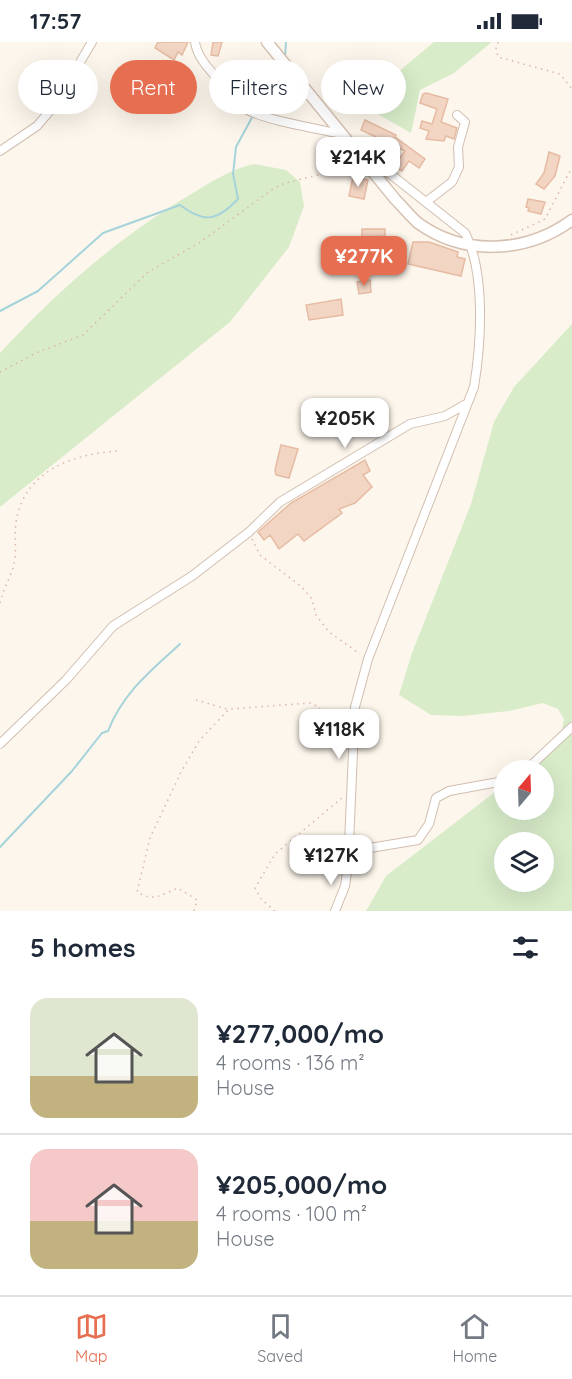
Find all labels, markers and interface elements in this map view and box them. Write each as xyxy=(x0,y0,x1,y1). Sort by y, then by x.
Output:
text: 17:57 xyxy=(30,7,81,35)
chip: Buy xyxy=(18,60,98,114)
chip: Rent xyxy=(110,60,197,114)
chip: Filters xyxy=(209,60,309,114)
chip: New xyxy=(321,60,406,114)
pin: ¥214K xyxy=(316,137,400,188)
text: ¥214K xyxy=(330,144,386,169)
pin: ¥277K xyxy=(322,236,406,287)
text: ¥277K xyxy=(335,243,393,268)
pin: ¥205K xyxy=(303,398,387,449)
text: ¥205K xyxy=(315,405,375,430)
pin: ¥118K xyxy=(297,709,381,760)
text: ¥118K xyxy=(313,716,365,741)
north arrow xyxy=(494,760,554,820)
map controls xyxy=(494,760,554,892)
button: layers xyxy=(494,832,554,892)
pin: ¥127K xyxy=(289,835,373,886)
text: ¥127K xyxy=(303,842,359,867)
text: 5 homes xyxy=(30,931,136,964)
icon: filters xyxy=(509,931,542,964)
text: ¥277,000/mo xyxy=(216,1017,384,1050)
icon: home xyxy=(78,1022,150,1094)
text: 4 rooms · 136 m² xyxy=(216,1050,365,1075)
text: House xyxy=(216,1075,275,1100)
text: ¥205,000/mo xyxy=(216,1168,387,1201)
icon: home xyxy=(78,1173,150,1245)
text: 4 rooms · 100 m² xyxy=(216,1201,367,1226)
text: House xyxy=(216,1226,275,1251)
tab: Map xyxy=(75,1310,108,1366)
tab: Saved xyxy=(257,1310,303,1366)
tab: Home xyxy=(452,1310,497,1366)

